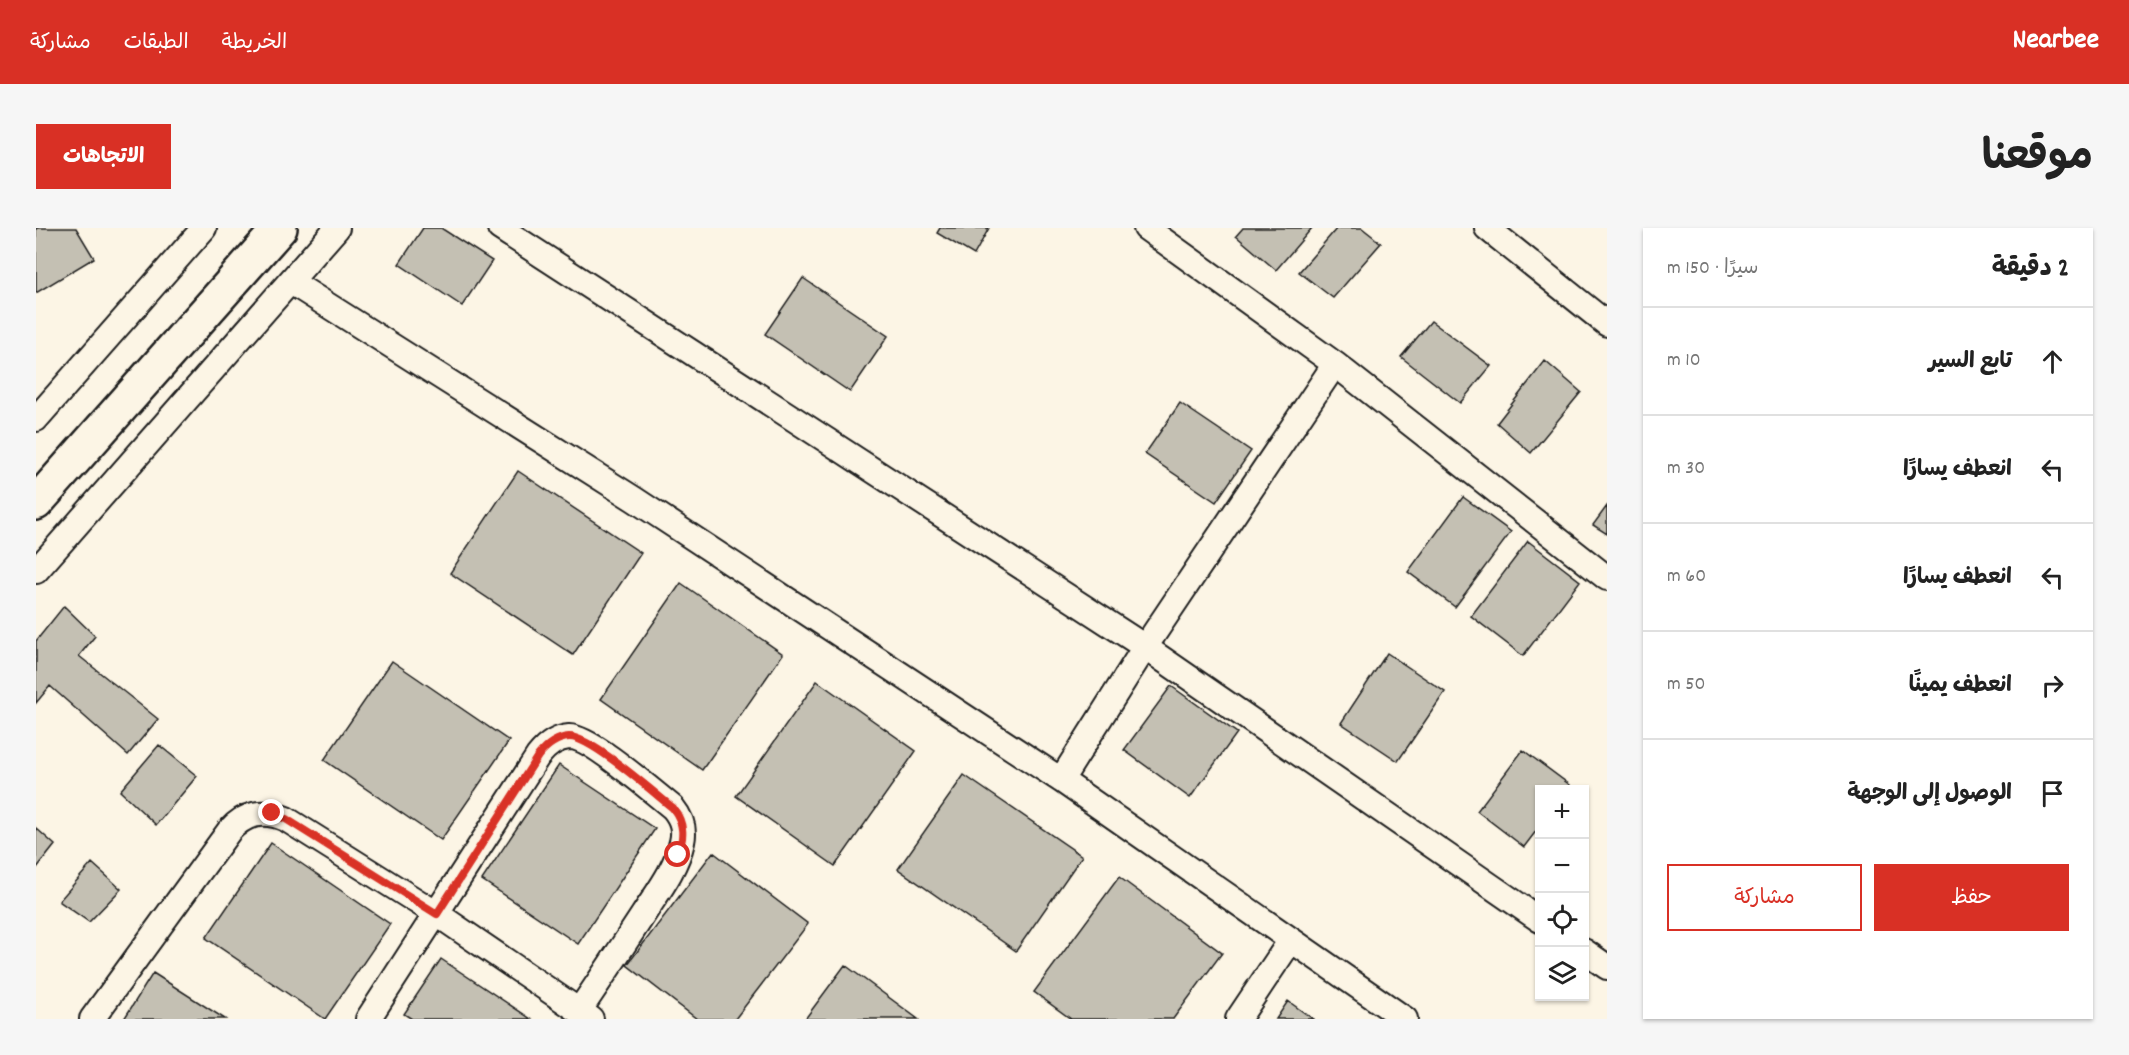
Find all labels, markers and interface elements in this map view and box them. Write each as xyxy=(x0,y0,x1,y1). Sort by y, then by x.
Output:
text: Nearbee xyxy=(2013,22,2099,62)
text: مشاركة xyxy=(30,29,91,59)
text: الطبقات xyxy=(124,29,189,59)
text: الخريطة xyxy=(222,29,287,59)
button: الاتجاهات xyxy=(36,124,171,189)
text: موقعنا xyxy=(1982,130,2093,190)
text: 2 دقيقة xyxy=(1992,251,2069,288)
text: سيرًا · 150 m xyxy=(1667,255,1758,283)
icon: ahead xyxy=(2036,345,2069,378)
text: 10 m xyxy=(1667,347,1701,375)
text: تابع السير xyxy=(1929,347,2012,378)
icon: left xyxy=(2036,453,2069,486)
text: 30 m xyxy=(1667,455,1705,483)
text: انعطف يسارًا xyxy=(1903,455,2012,486)
icon: left xyxy=(2036,561,2069,594)
text: 60 m xyxy=(1667,563,1706,591)
text: انعطف يسارًا xyxy=(1903,563,2012,594)
icon: right xyxy=(2036,669,2069,702)
text: 50 m xyxy=(1667,671,1706,699)
text: انعطف يمينًا xyxy=(1909,671,2012,702)
icon: arrive xyxy=(2036,777,2069,810)
text: الوصول إلى الوجهة xyxy=(1847,779,2012,810)
map controls xyxy=(1535,785,1589,1001)
button: + xyxy=(1535,785,1589,839)
route end xyxy=(258,799,284,825)
button: − xyxy=(1535,839,1589,893)
route start xyxy=(664,841,690,867)
button: مشاركة xyxy=(1667,864,1862,931)
button: حفظ xyxy=(1874,864,2069,931)
button: locate xyxy=(1535,893,1589,947)
button: layers xyxy=(1535,947,1589,1001)

